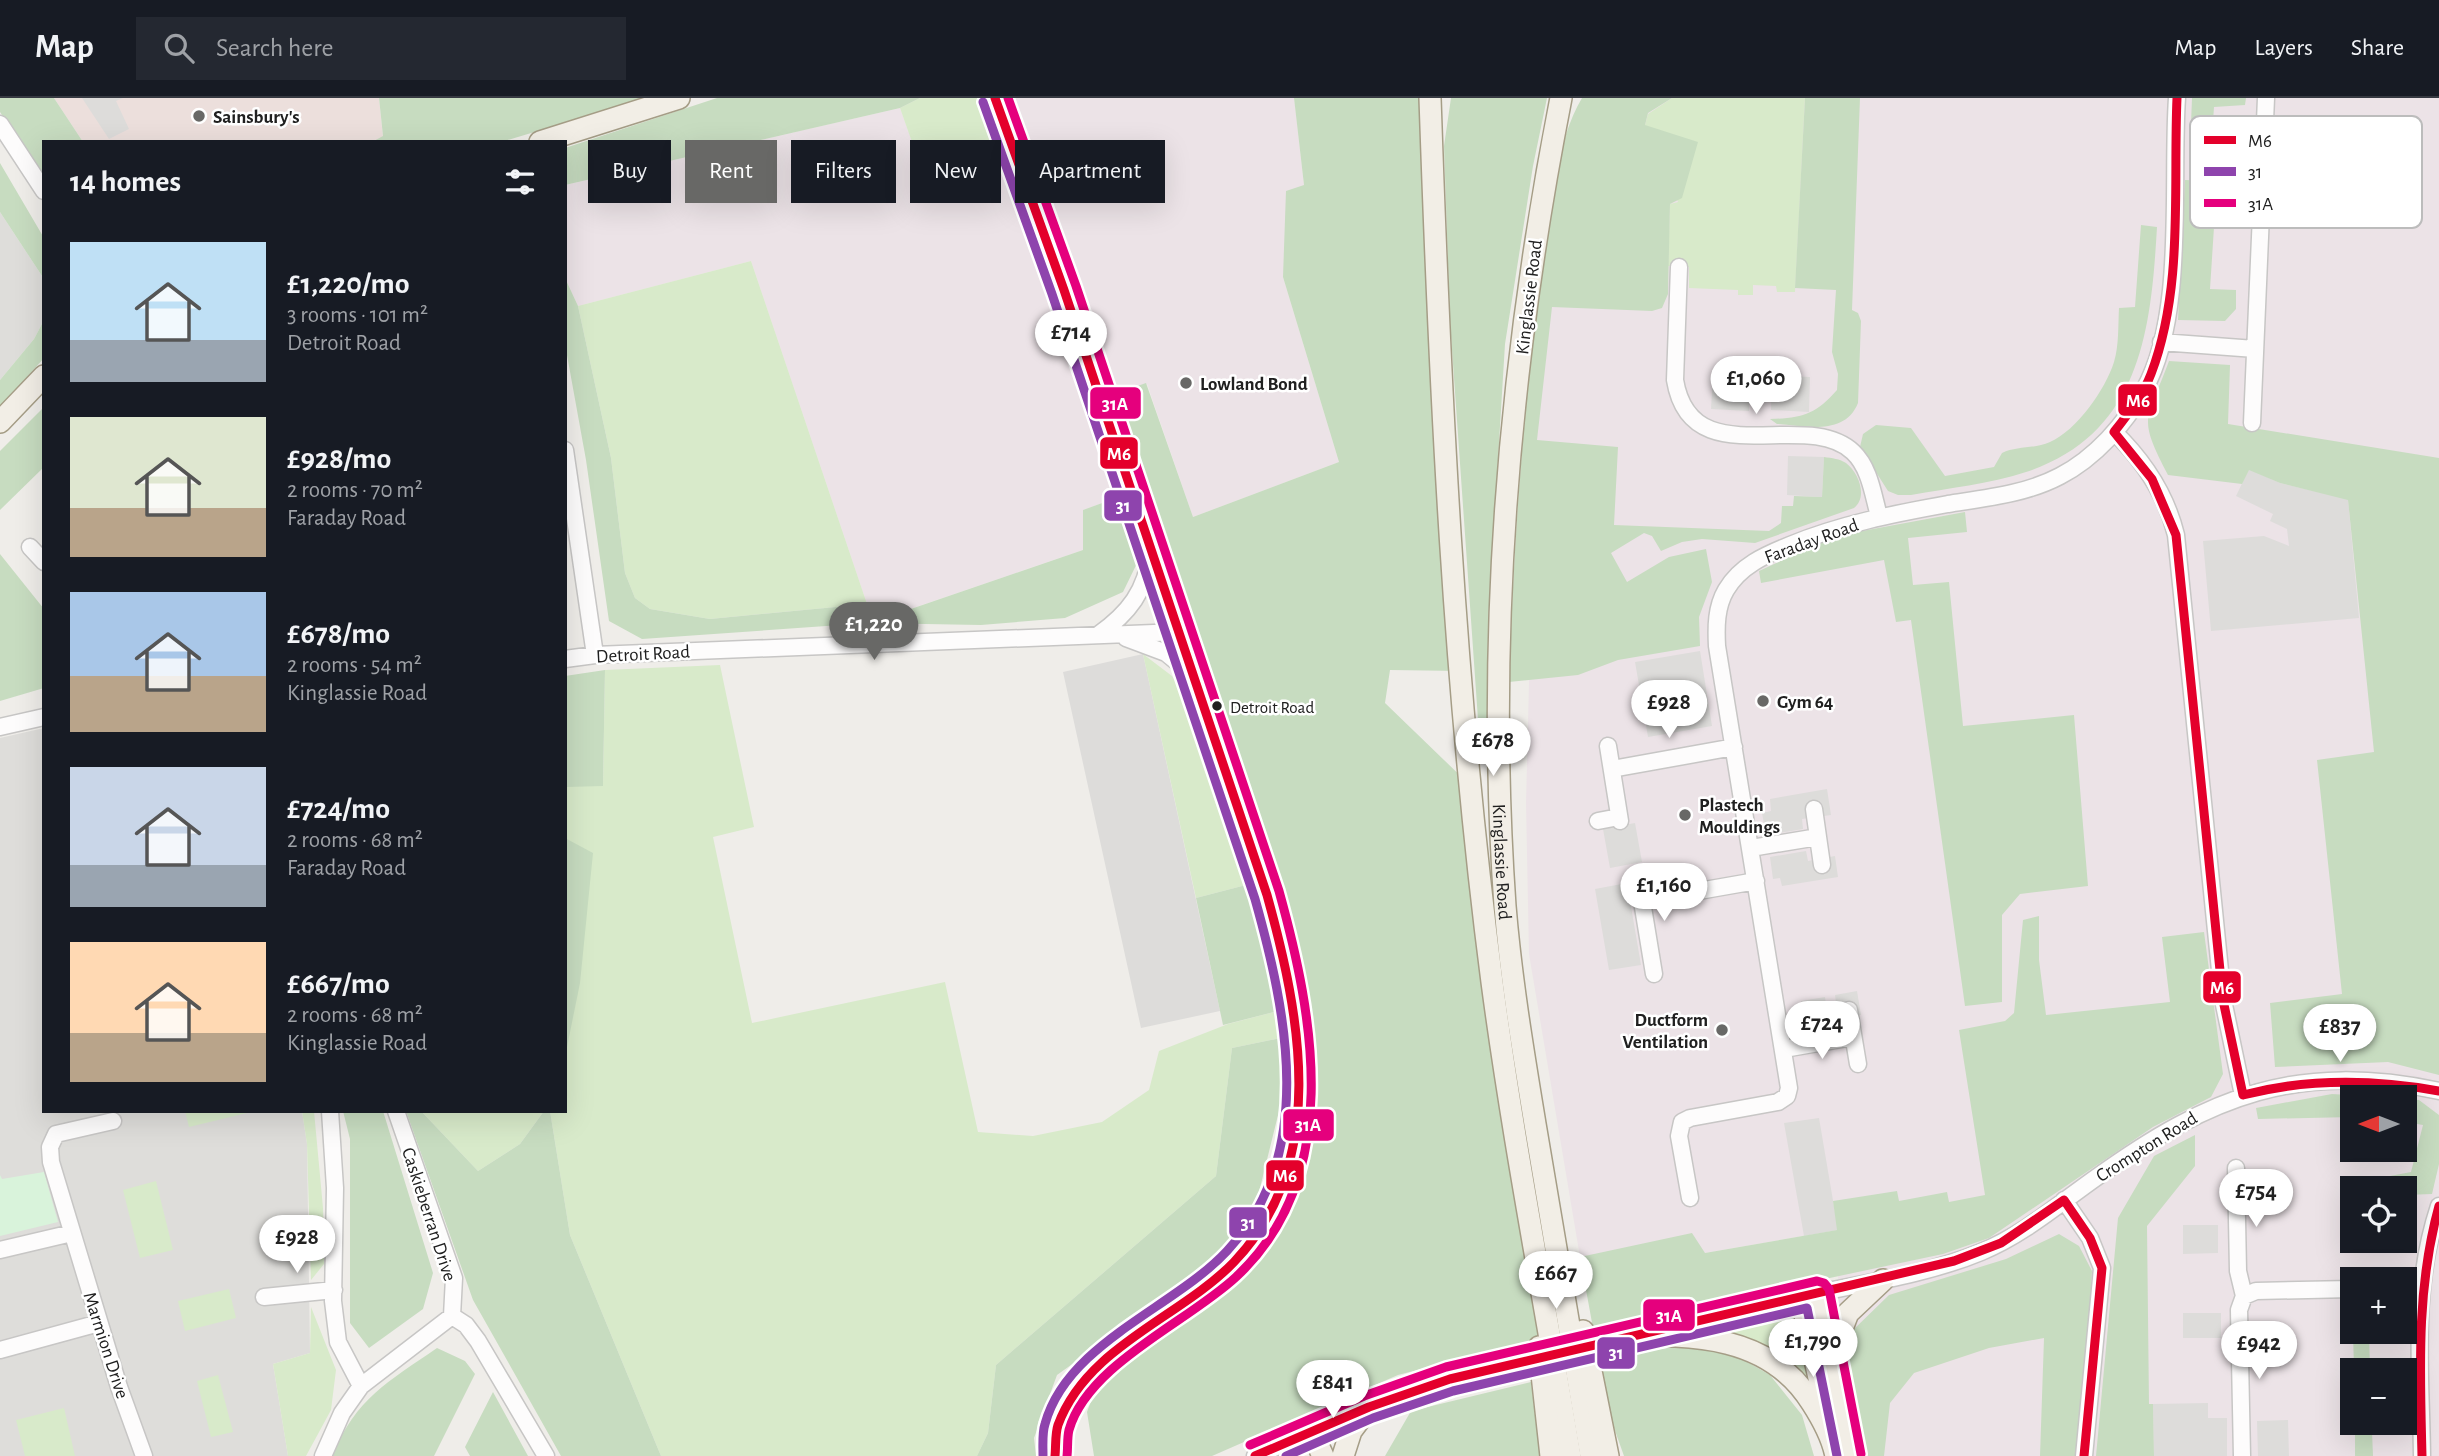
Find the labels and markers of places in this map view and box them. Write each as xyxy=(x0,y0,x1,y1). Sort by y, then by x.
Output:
marker: Sainsbury's xyxy=(191,108,207,124)
place label: Sainsbury's xyxy=(213,108,300,127)
pin: £714 xyxy=(1030,310,1112,370)
pin: £1,060 xyxy=(1699,356,1813,416)
marker: Lowland Bond xyxy=(1178,375,1194,391)
place label: Lowland Bond xyxy=(1200,375,1308,394)
pin: £1,220 xyxy=(817,602,931,662)
pin: £928 xyxy=(1628,680,1710,740)
marker: Gym 64 xyxy=(1755,693,1771,709)
place label: Gym 64 xyxy=(1777,693,1834,712)
marker: Detroit Road xyxy=(1210,699,1224,713)
place label: Detroit Road xyxy=(1230,699,1314,716)
pin: £678 xyxy=(1452,718,1534,778)
place label: Plastech Mouldings xyxy=(1699,796,1780,837)
marker: Plastech Mouldings xyxy=(1677,807,1693,823)
pin: £1,160 xyxy=(1607,864,1721,923)
pin: £724 xyxy=(1781,1002,1863,1061)
pin: £837 xyxy=(2299,1004,2381,1064)
place label: Ductform Ventilation xyxy=(1622,1011,1708,1052)
marker: Ductform Ventilation xyxy=(1714,1022,1730,1038)
pin: £754 xyxy=(2215,1170,2297,1229)
pin: £928 xyxy=(256,1216,338,1275)
pin: £667 xyxy=(1515,1252,1597,1311)
pin: £1,790 xyxy=(1756,1320,1870,1379)
pin: £942 xyxy=(2218,1322,2300,1381)
pin: £841 xyxy=(1292,1360,1374,1420)

